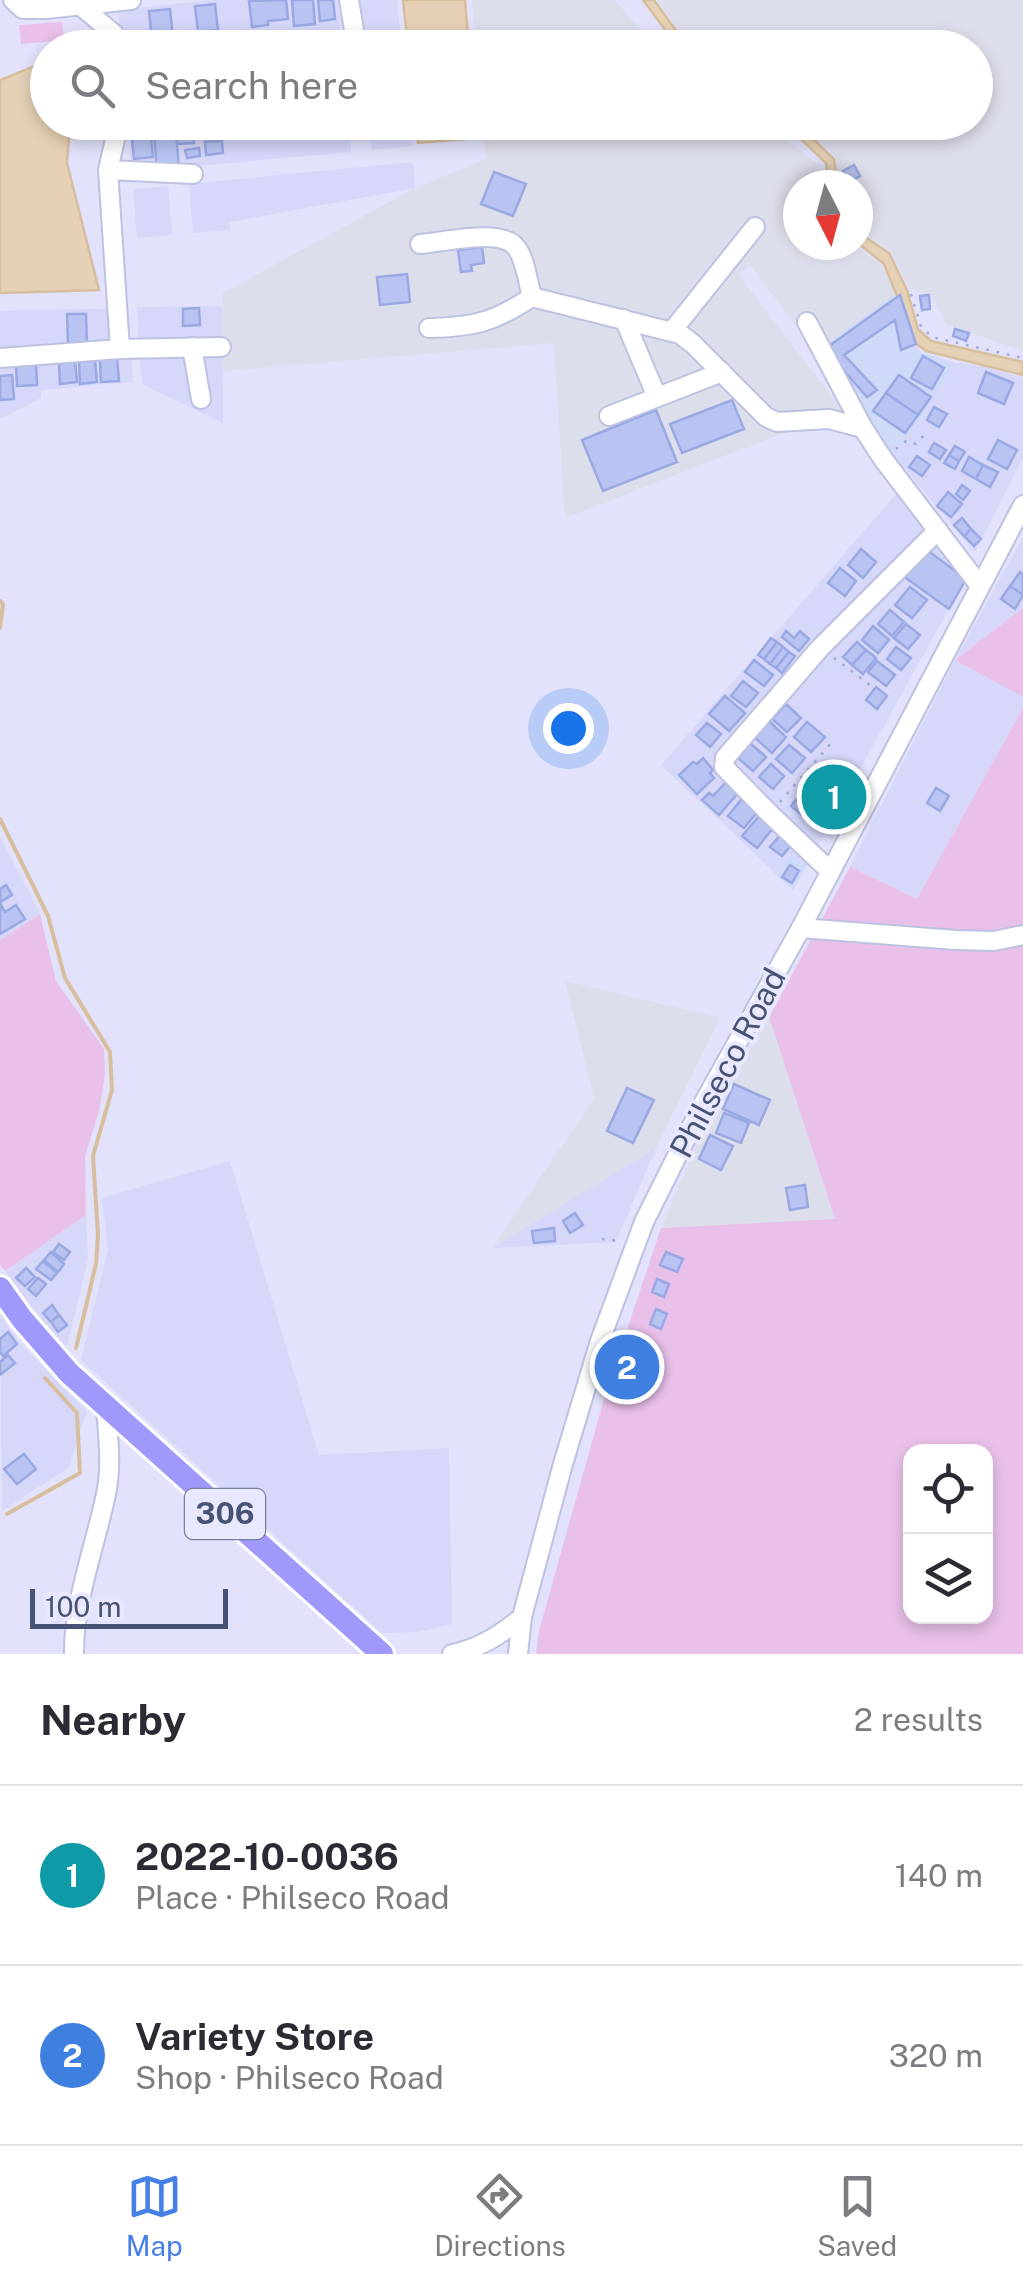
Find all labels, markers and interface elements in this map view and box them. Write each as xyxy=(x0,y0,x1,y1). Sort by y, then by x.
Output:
search box xyxy=(30,30,993,140)
icon: search xyxy=(65,58,120,113)
text: Search here xyxy=(145,63,358,108)
north arrow xyxy=(783,170,873,260)
your location xyxy=(543,703,594,754)
pin: 1 xyxy=(802,760,866,834)
street label: Philseco Road xyxy=(662,962,793,1164)
pin: 2 xyxy=(594,1330,660,1404)
map controls xyxy=(903,1444,993,1624)
button: locate xyxy=(903,1444,993,1534)
road number: 306 xyxy=(185,1489,265,1539)
button: layers xyxy=(903,1534,993,1624)
scale bar xyxy=(30,1584,228,1628)
text: 100 m xyxy=(45,1590,122,1623)
text: Nearby xyxy=(40,1695,186,1744)
text: 2 results xyxy=(854,1701,983,1738)
text: 2022-10-0036 xyxy=(135,1834,399,1879)
text: 1 xyxy=(66,1857,79,1894)
text: 140 m xyxy=(895,1857,983,1894)
text: Place · Philseco Road xyxy=(135,1879,450,1916)
text: Variety Store xyxy=(135,2014,374,2059)
text: 2 xyxy=(62,2037,83,2074)
text: 320 m xyxy=(889,2037,983,2074)
text: Shop · Philseco Road xyxy=(135,2059,444,2096)
tab: Map xyxy=(126,2169,183,2262)
tab: Directions xyxy=(434,2169,566,2262)
tab: Saved xyxy=(817,2169,897,2262)

